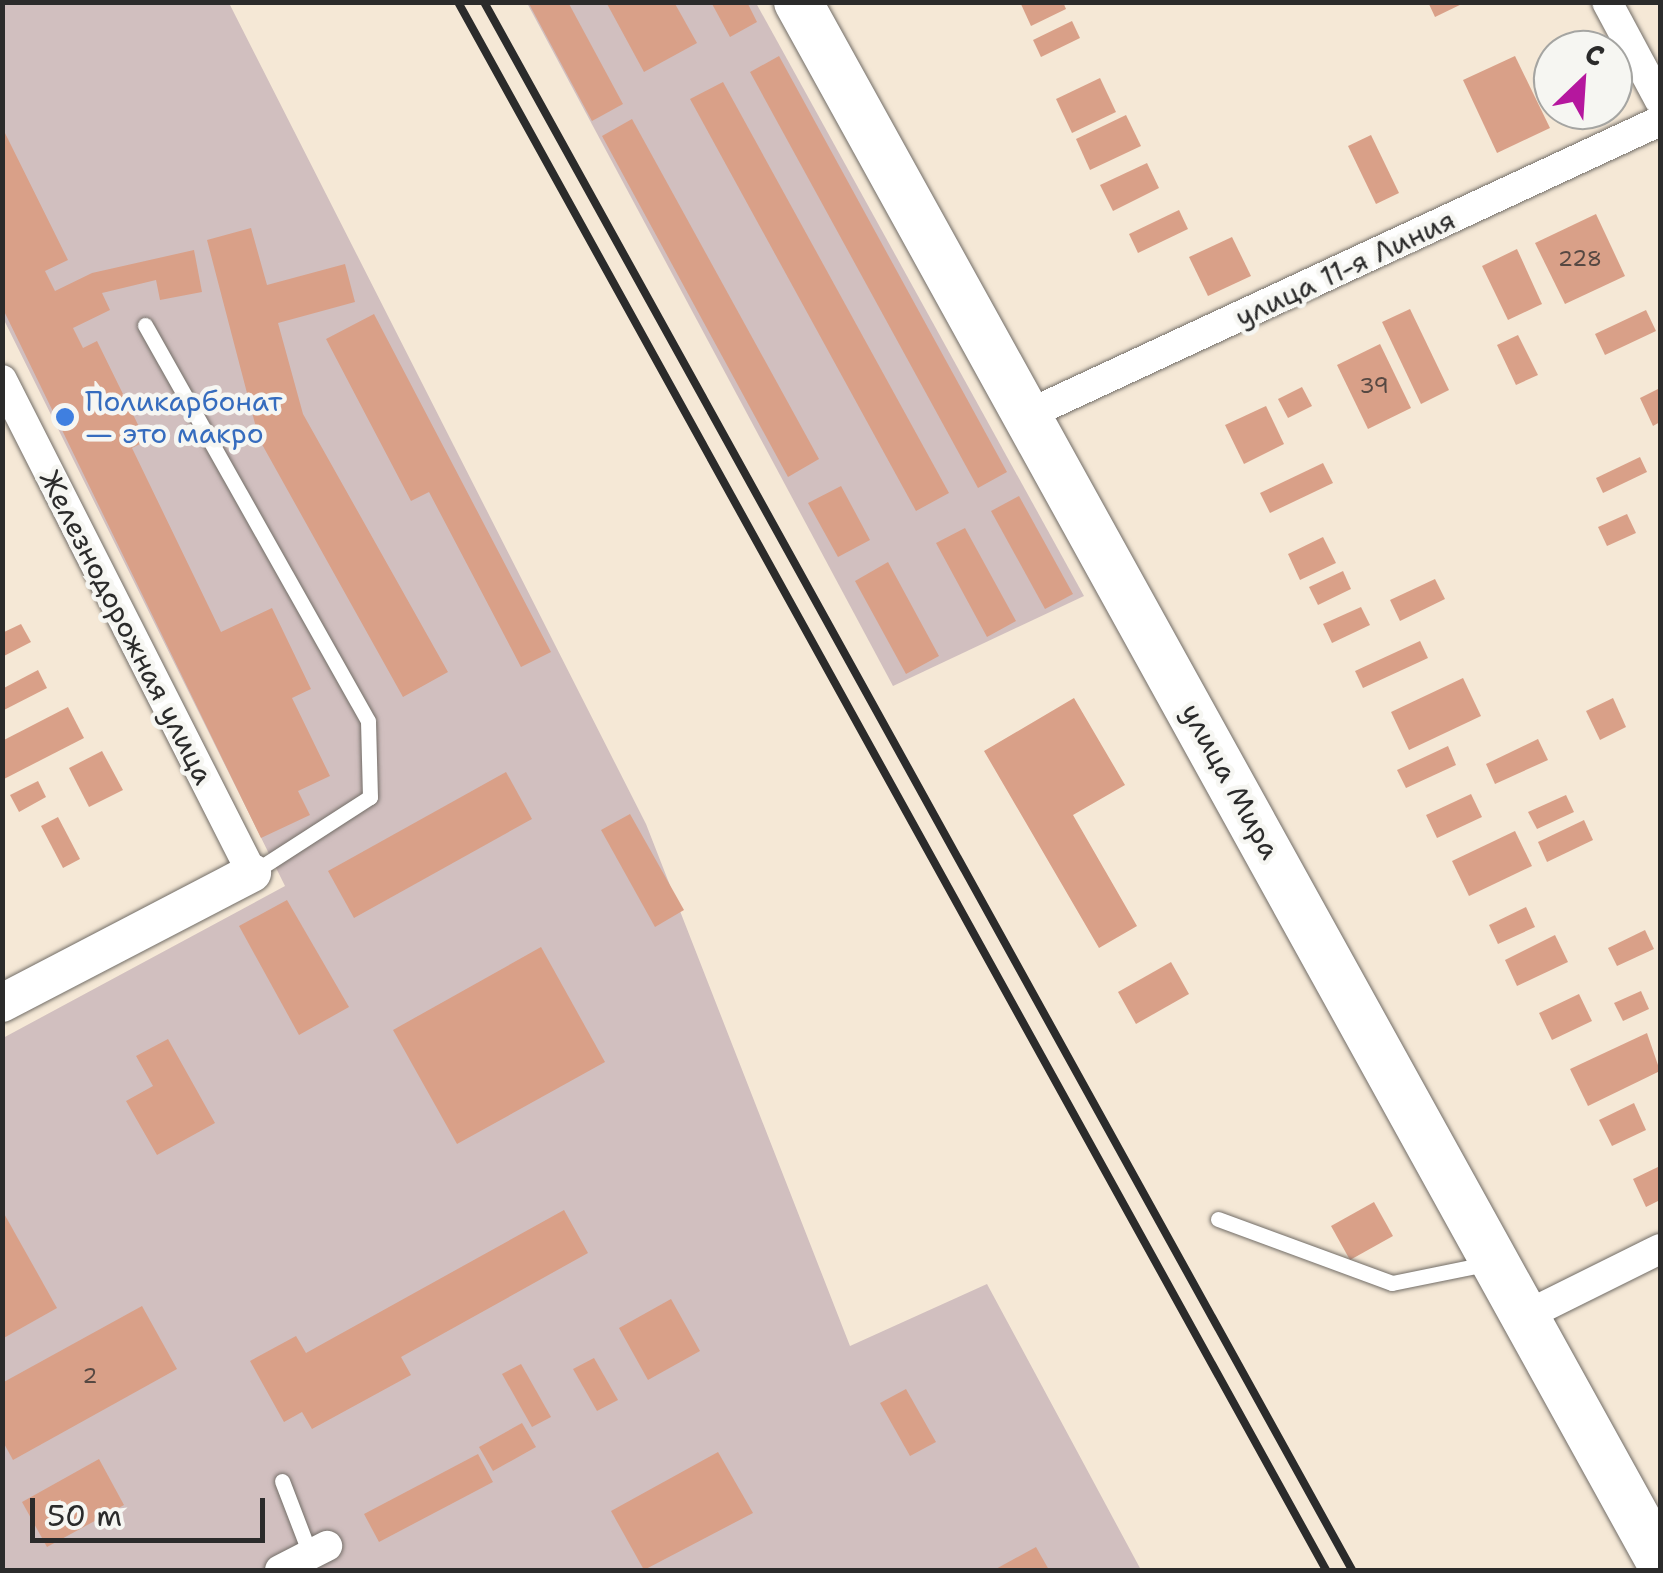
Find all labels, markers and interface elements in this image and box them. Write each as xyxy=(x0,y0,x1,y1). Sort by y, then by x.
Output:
north arrow xyxy=(1533,30,1633,130)
text: С xyxy=(1579,34,1611,75)
street label: улица 11-я Линия xyxy=(1230,202,1460,334)
house number: 228 xyxy=(1558,246,1602,272)
house number: 39 xyxy=(1359,373,1389,399)
place label: Поликарбонат — это макро xyxy=(85,384,282,450)
marker: Поликарбонат — это макро xyxy=(54,406,76,428)
street label: Железнодорожная улица xyxy=(33,464,221,790)
street label: улица Мира xyxy=(1174,697,1288,865)
house number: 2 xyxy=(82,1363,98,1389)
scale bar xyxy=(35,1478,270,1540)
text: 50 m xyxy=(47,1495,122,1536)

